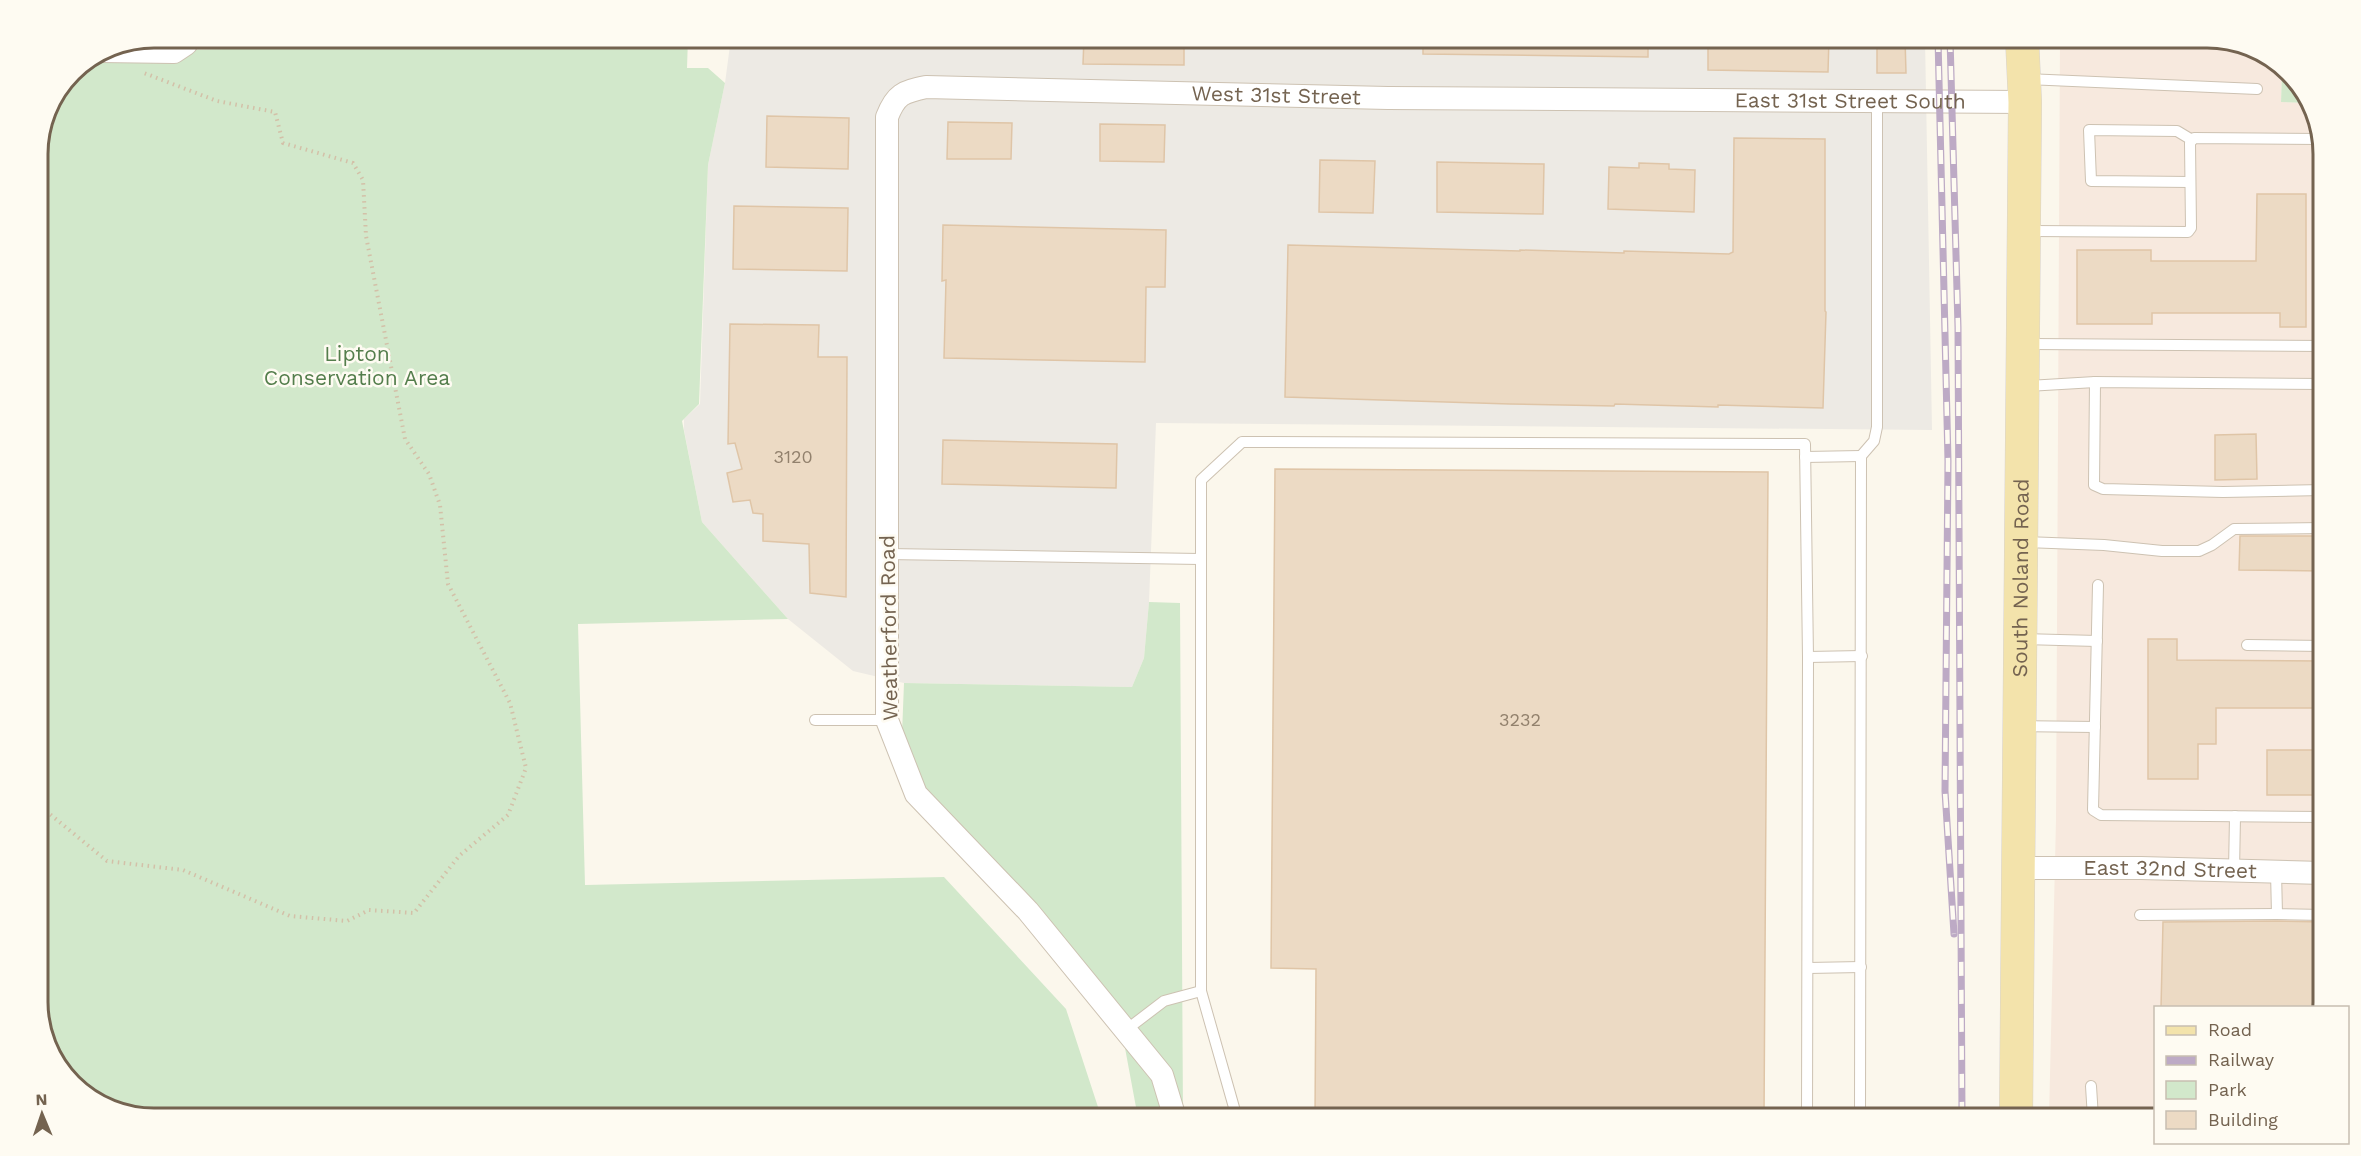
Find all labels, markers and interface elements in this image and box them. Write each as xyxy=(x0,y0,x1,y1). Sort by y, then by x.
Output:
street label: West 31st Street xyxy=(1191,80,1361,109)
street label: East 31st Street South xyxy=(1734,87,1966,114)
park label: Lipton Conservation Area xyxy=(264,341,450,390)
house number: 3120 xyxy=(773,446,813,467)
street label: South Noland Road xyxy=(2007,478,2034,678)
street label: Weatherford Road xyxy=(874,535,903,721)
house number: 3232 xyxy=(1499,709,1541,730)
street label: East 32nd Street xyxy=(2083,855,2257,883)
legend xyxy=(2154,1006,2349,1144)
text: Road xyxy=(2208,1019,2252,1040)
text: Railway xyxy=(2208,1049,2275,1070)
text: Park xyxy=(2208,1079,2247,1100)
north arrow xyxy=(12,1084,72,1144)
text: N xyxy=(35,1090,48,1109)
text: Building xyxy=(2208,1109,2278,1130)

